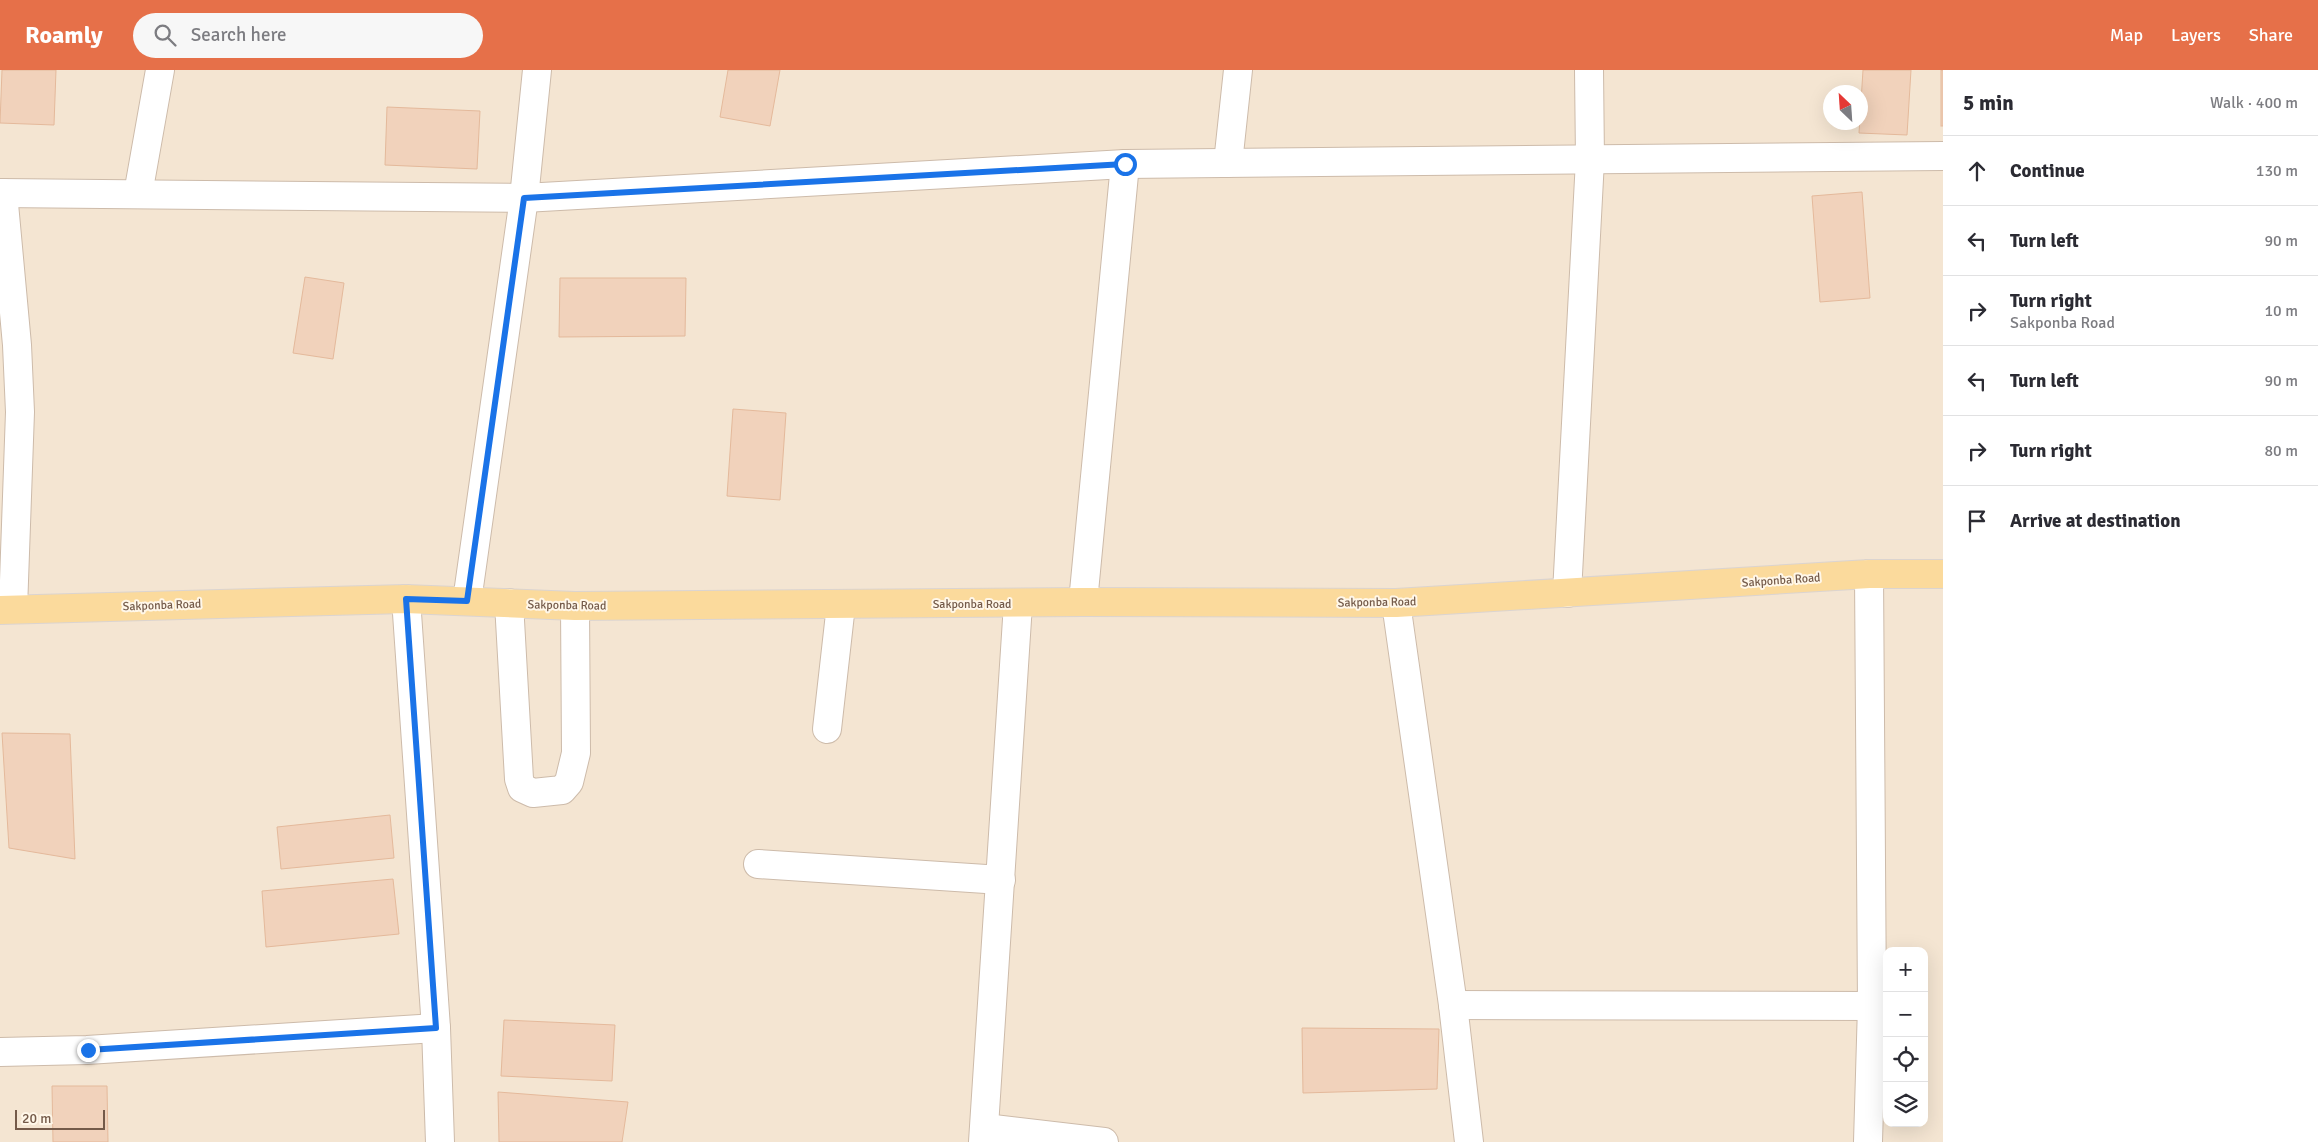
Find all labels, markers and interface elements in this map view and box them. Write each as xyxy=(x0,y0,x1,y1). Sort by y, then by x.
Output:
search box xyxy=(133,13,483,58)
text: Roamly xyxy=(25,20,103,50)
icon: search xyxy=(151,21,179,49)
text: Search here xyxy=(191,23,287,47)
text: Map xyxy=(2110,24,2143,46)
text: Layers xyxy=(2171,24,2221,46)
text: Share xyxy=(2249,24,2293,46)
north arrow xyxy=(1823,85,1868,130)
text: 5 min xyxy=(1963,90,2014,116)
text: Walk · 400 m xyxy=(2210,93,2298,113)
route start xyxy=(1114,153,1137,176)
icon: ahead xyxy=(1963,157,1991,185)
text: Continue xyxy=(2010,159,2085,183)
text: 130 m xyxy=(2256,161,2298,181)
icon: left xyxy=(1963,227,1991,255)
text: Turn left xyxy=(2010,229,2079,253)
text: 90 m xyxy=(2264,231,2298,251)
text: Turn right xyxy=(2010,289,2092,313)
icon: right xyxy=(1963,297,1991,325)
text: 10 m xyxy=(2264,301,2298,321)
text: Sakponba Road xyxy=(2010,313,2115,333)
icon: left xyxy=(1963,367,1991,395)
text: Turn left xyxy=(2010,369,2079,393)
text: 90 m xyxy=(2264,371,2298,391)
icon: right xyxy=(1963,437,1991,465)
text: Turn right xyxy=(2010,439,2092,463)
text: 80 m xyxy=(2264,441,2298,461)
icon: arrive xyxy=(1963,507,1991,535)
text: Arrive at destination xyxy=(2010,509,2181,533)
street label: Sakponba Road xyxy=(1741,570,1821,591)
street label: Sakponba Road xyxy=(1338,594,1416,611)
street label: Sakponba Road xyxy=(122,597,202,614)
street label: Sakponba Road xyxy=(528,597,606,614)
street label: Sakponba Road xyxy=(933,597,1011,612)
map controls xyxy=(1883,947,1928,1127)
button: + xyxy=(1883,947,1928,992)
button: − xyxy=(1883,992,1928,1037)
button: locate xyxy=(1883,1037,1928,1082)
route end xyxy=(77,1039,100,1062)
button: layers xyxy=(1883,1082,1928,1127)
scale bar xyxy=(15,1107,105,1130)
text: 20 m xyxy=(22,1110,51,1127)

